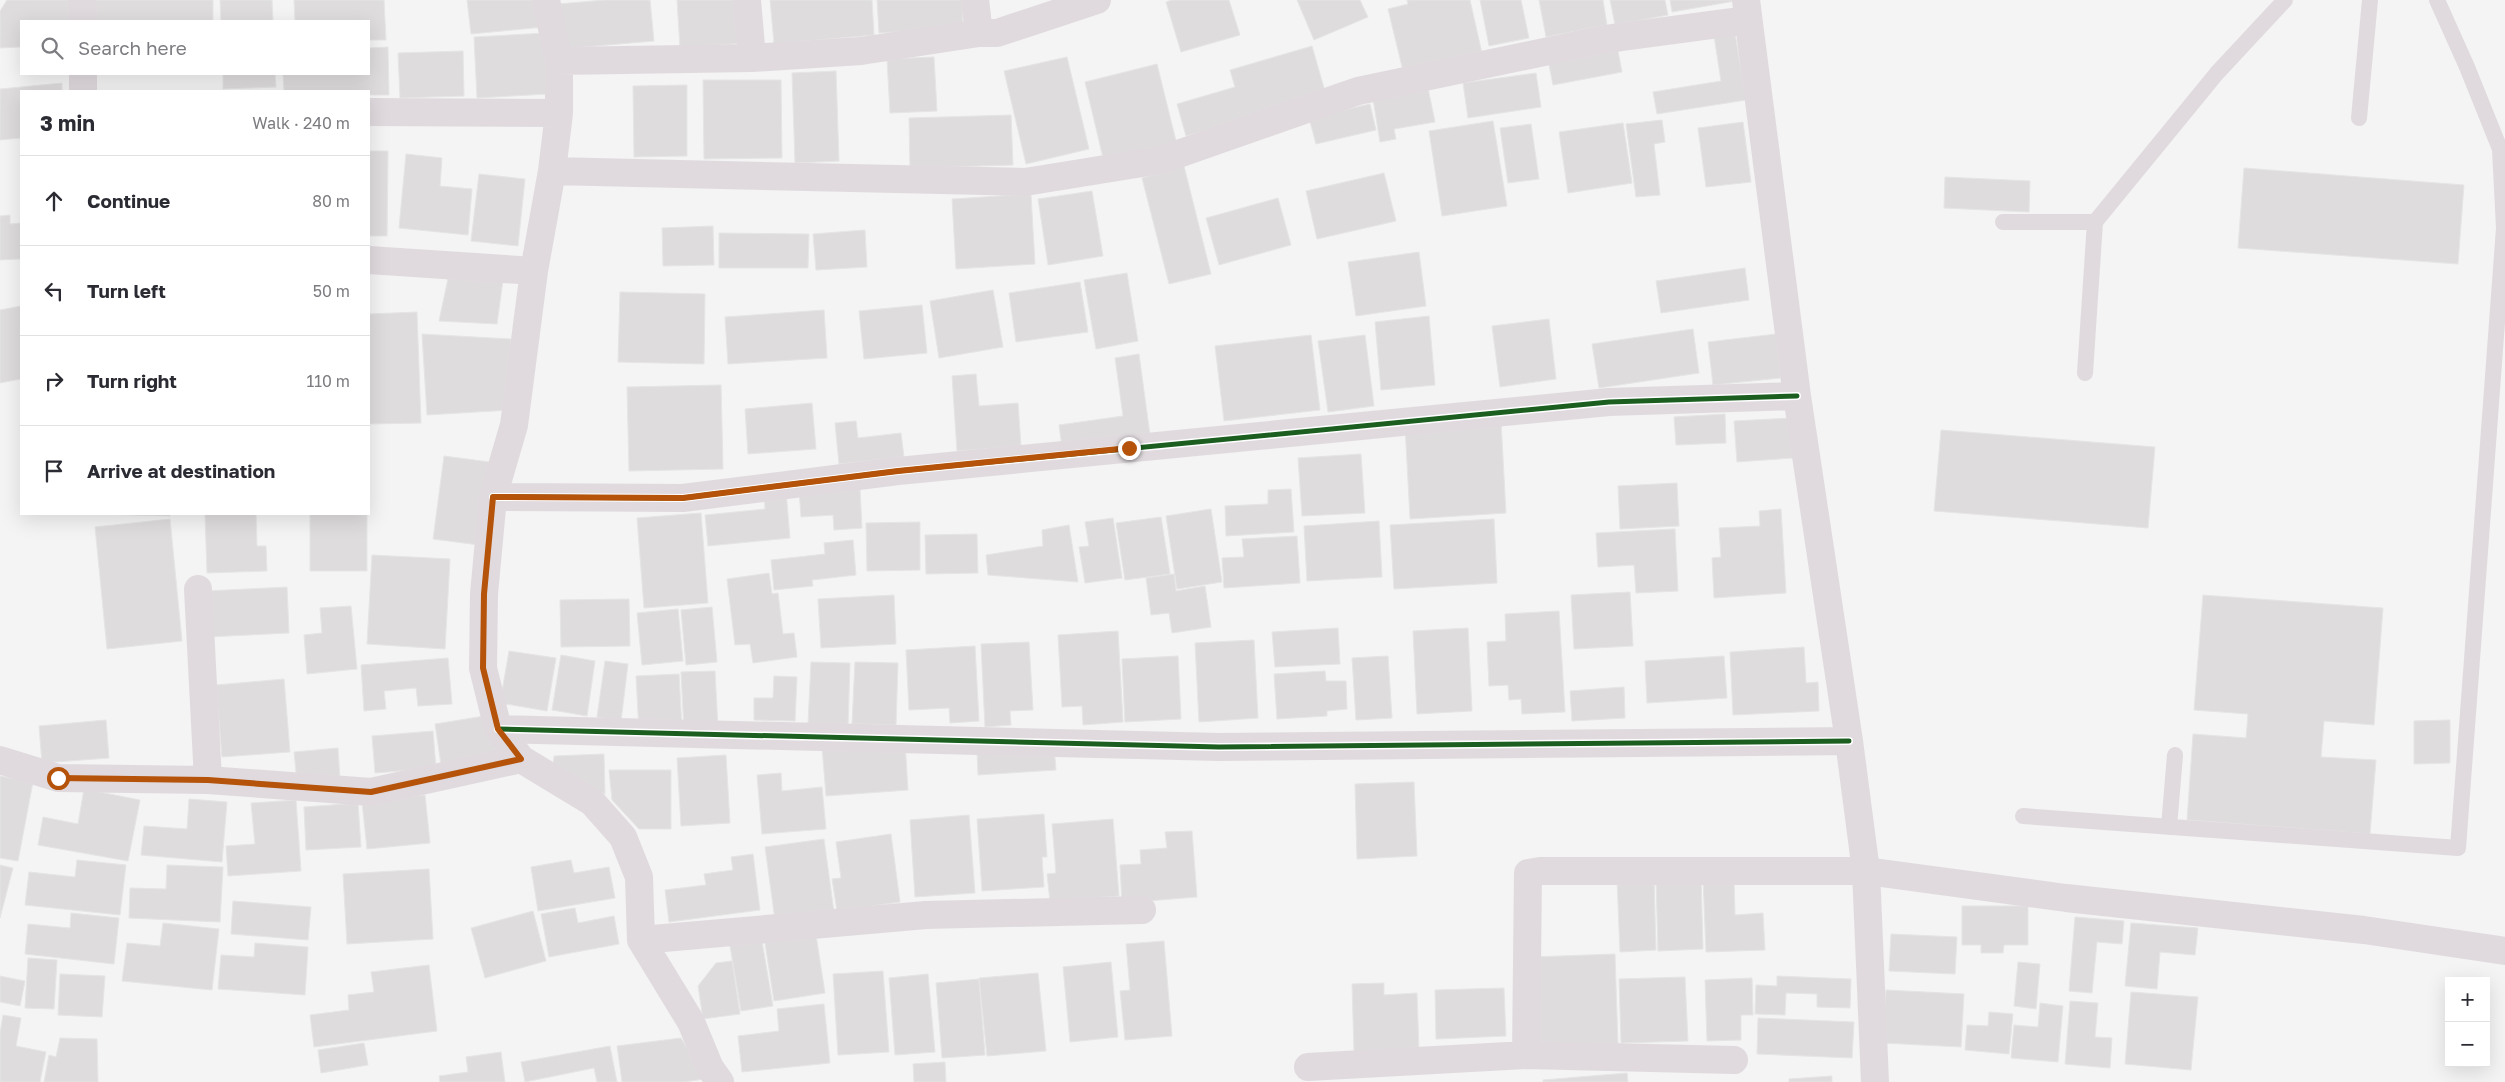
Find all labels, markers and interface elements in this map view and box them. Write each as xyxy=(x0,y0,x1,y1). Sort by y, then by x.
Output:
search box xyxy=(20,20,370,75)
icon: search xyxy=(38,34,66,62)
text: Search here xyxy=(78,36,187,59)
text: 3 min xyxy=(40,110,95,136)
text: Walk · 240 m xyxy=(252,113,350,133)
icon: ahead xyxy=(40,187,68,215)
text: Continue xyxy=(87,189,170,212)
text: 80 m xyxy=(312,191,350,211)
icon: left xyxy=(40,277,68,305)
text: Turn left xyxy=(87,279,166,302)
text: 50 m xyxy=(313,281,350,301)
icon: right xyxy=(40,367,68,395)
text: Turn right xyxy=(87,369,177,392)
text: 110 m xyxy=(306,371,350,391)
route end xyxy=(1118,437,1141,460)
icon: arrive xyxy=(40,457,68,485)
text: Arrive at destination xyxy=(87,459,275,482)
route start xyxy=(47,767,70,790)
map controls xyxy=(2445,977,2490,1067)
button: + xyxy=(2445,977,2490,1022)
button: − xyxy=(2445,1022,2490,1067)

